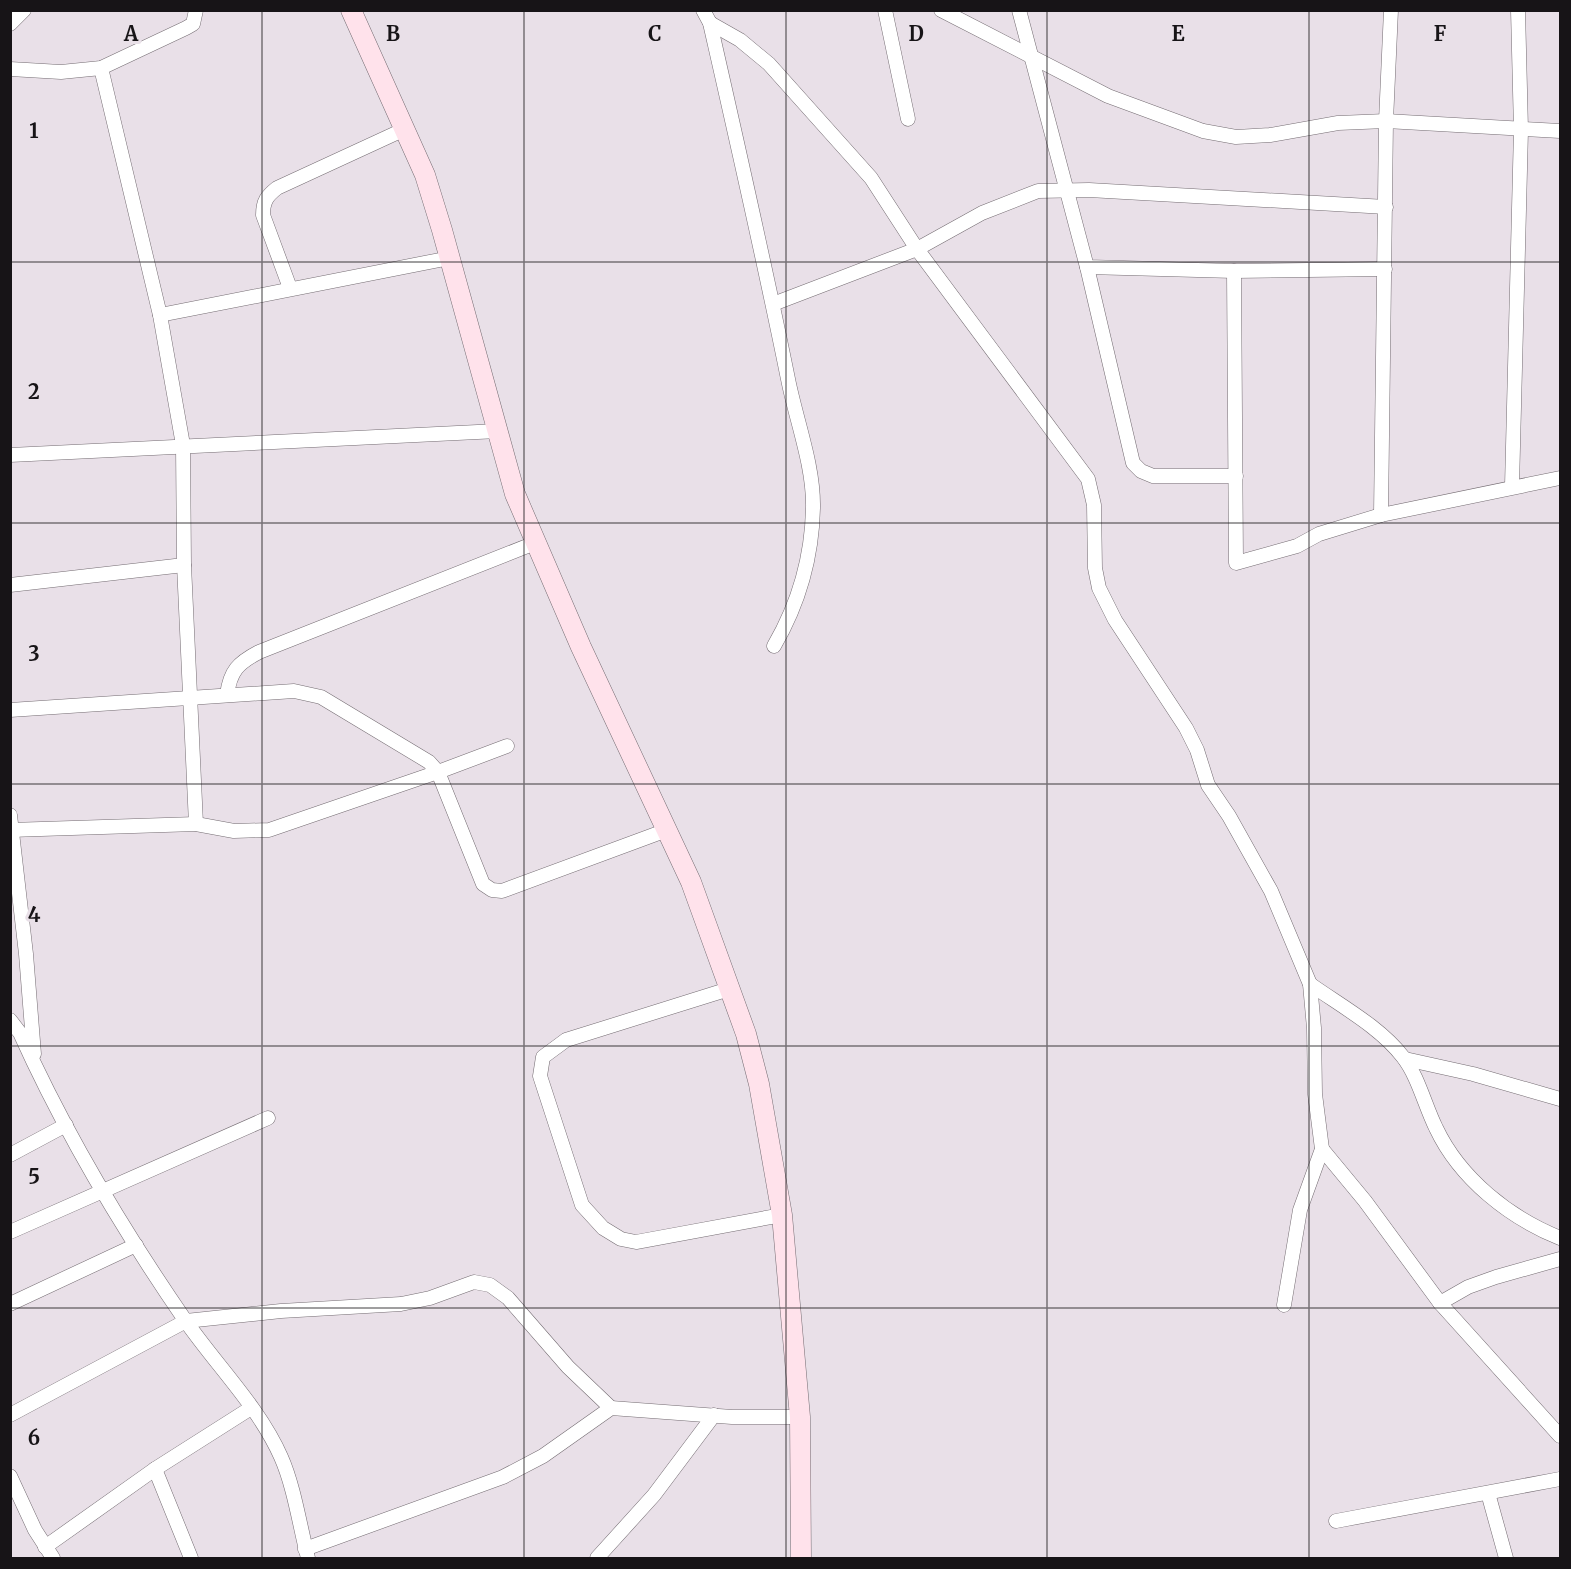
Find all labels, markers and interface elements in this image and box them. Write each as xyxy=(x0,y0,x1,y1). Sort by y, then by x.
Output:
text: A xyxy=(123,21,139,46)
text: B xyxy=(386,21,400,46)
text: C xyxy=(648,21,662,46)
text: D xyxy=(908,21,924,46)
text: E xyxy=(1171,21,1185,46)
text: F xyxy=(1434,21,1447,46)
text: 1 xyxy=(29,118,39,143)
text: 2 xyxy=(28,379,40,404)
text: 3 xyxy=(28,641,40,666)
text: 4 xyxy=(28,902,41,927)
text: 5 xyxy=(28,1164,40,1189)
text: 6 xyxy=(28,1425,40,1450)

